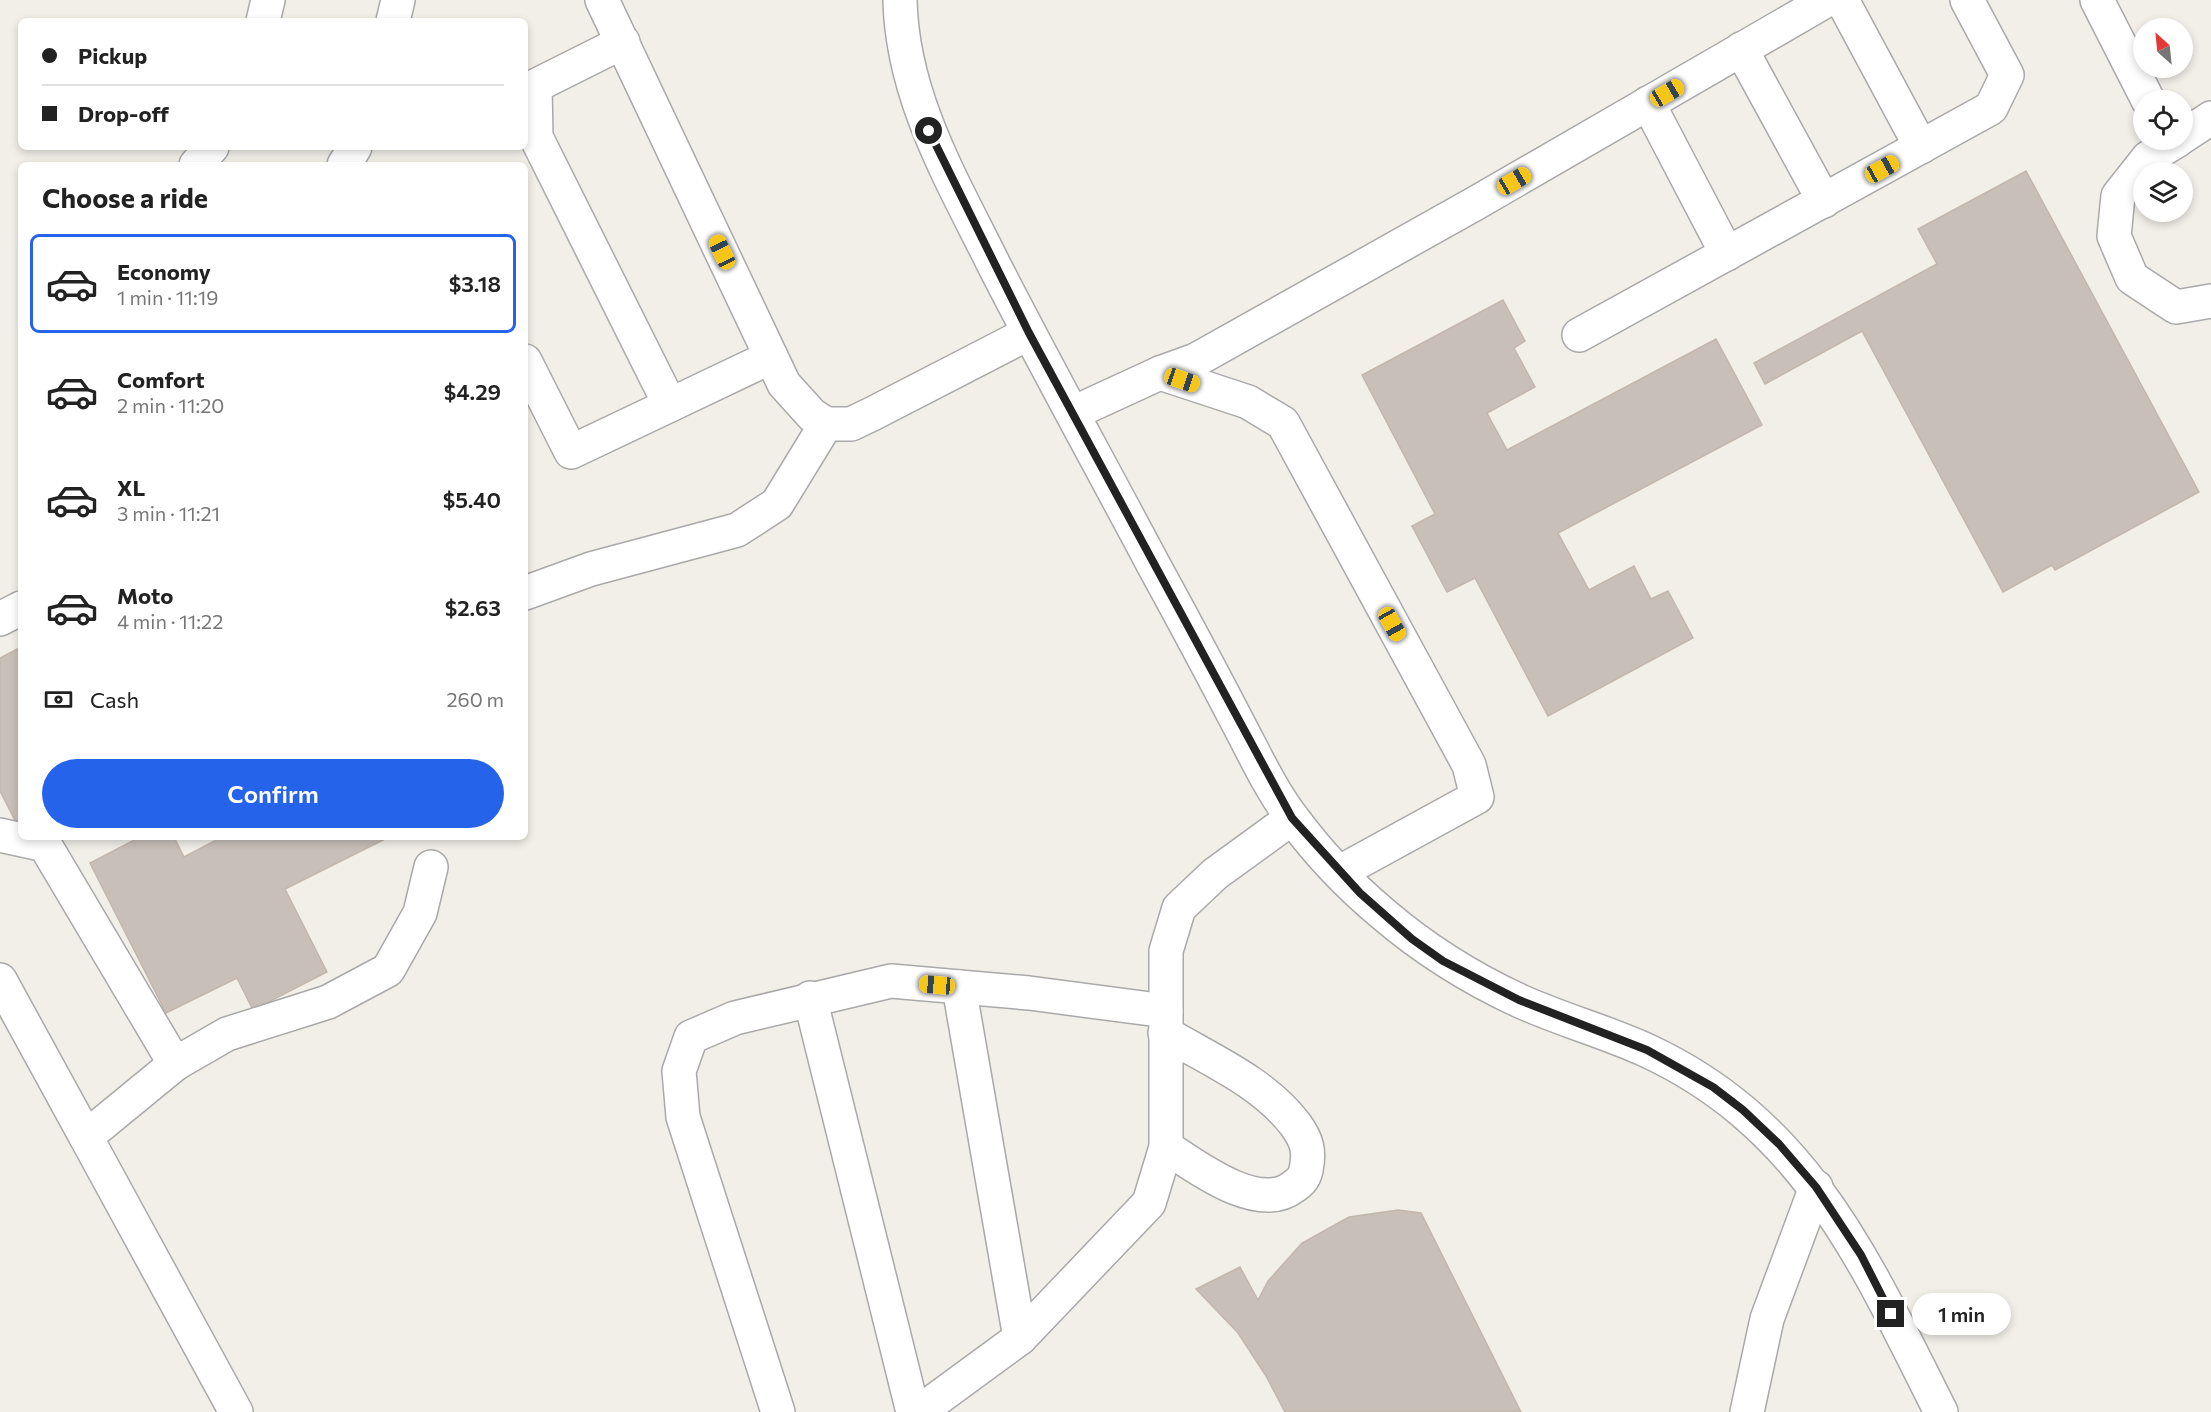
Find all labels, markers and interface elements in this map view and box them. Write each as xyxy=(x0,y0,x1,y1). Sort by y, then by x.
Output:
north arrow xyxy=(2133,18,2193,78)
map controls xyxy=(2133,18,2193,222)
text: Pickup xyxy=(78,42,147,69)
car xyxy=(1647,76,1687,110)
button: locate xyxy=(2133,90,2193,150)
text: Drop-off xyxy=(78,100,169,127)
route start xyxy=(915,117,942,144)
car xyxy=(1862,152,1902,186)
button: layers xyxy=(2133,162,2193,222)
car xyxy=(1494,164,1534,198)
text: Choose a ride xyxy=(42,181,208,214)
car xyxy=(706,232,738,272)
icon: car xyxy=(45,257,99,311)
text: Economy xyxy=(117,258,211,285)
text: $3.18 xyxy=(449,270,501,297)
text: 1 min · 11:19 xyxy=(117,285,218,309)
icon: car xyxy=(45,365,99,419)
text: Comfort xyxy=(117,366,205,393)
car xyxy=(1162,366,1202,394)
text: $4.29 xyxy=(444,378,501,405)
text: 2 min · 11:20 xyxy=(117,393,224,417)
icon: car xyxy=(45,473,99,527)
text: XL xyxy=(117,474,145,501)
text: $5.40 xyxy=(443,486,501,513)
text: 3 min · 11:21 xyxy=(117,501,220,525)
icon: car xyxy=(45,581,99,635)
text: Moto xyxy=(117,582,173,609)
text: $2.63 xyxy=(445,594,501,621)
car xyxy=(1375,604,1409,644)
text: 4 min · 11:22 xyxy=(117,609,223,633)
icon: cash xyxy=(42,683,75,716)
text: Cash xyxy=(90,686,139,713)
text: 260 m xyxy=(446,687,504,711)
button: Confirm xyxy=(42,759,504,828)
car xyxy=(918,974,956,996)
callout: 1 min xyxy=(1912,1293,2011,1335)
route end xyxy=(1877,1300,1904,1327)
text: 1 min xyxy=(1938,1302,1985,1326)

